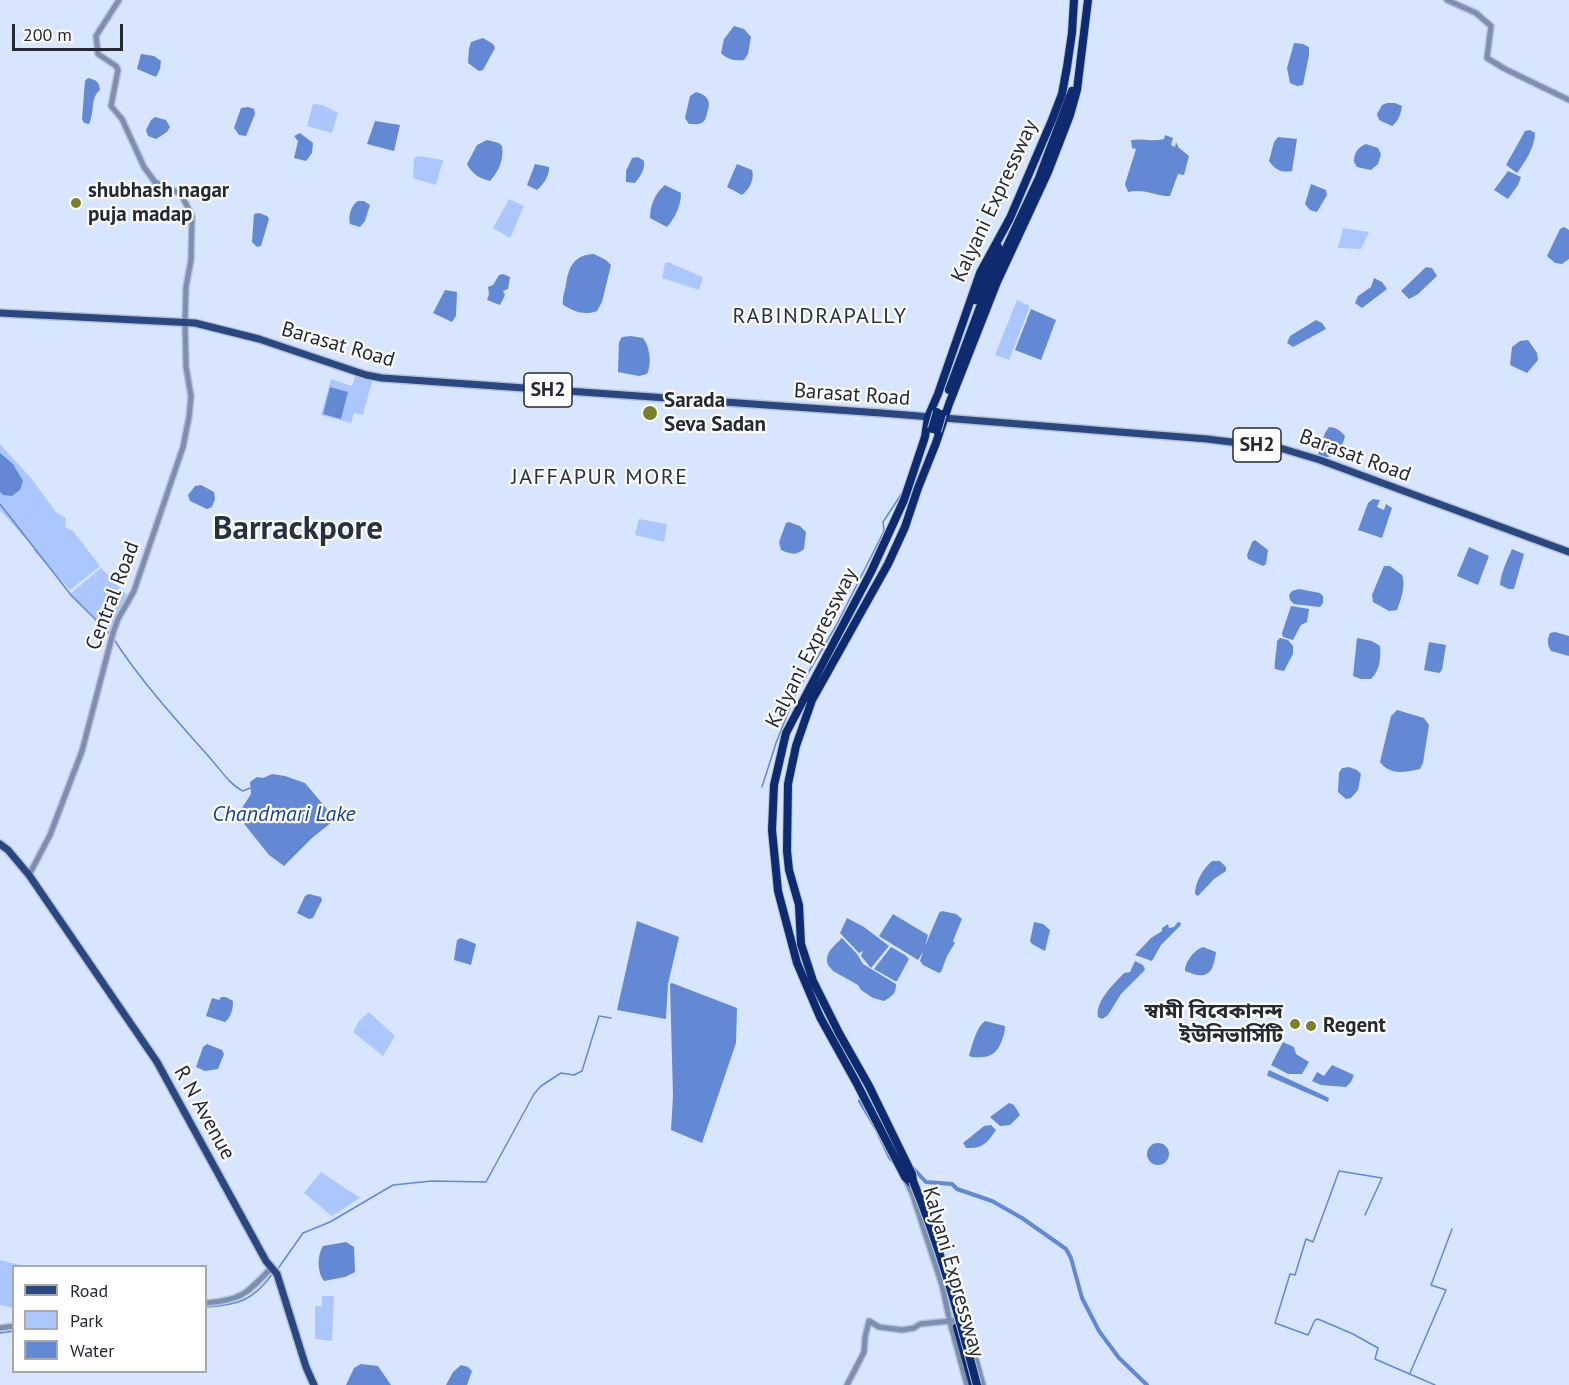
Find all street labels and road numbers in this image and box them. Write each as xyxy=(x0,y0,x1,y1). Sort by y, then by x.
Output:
street label: Kalyani Expressway xyxy=(946,116,1044,286)
street label: Barasat Road xyxy=(278,317,398,373)
road number: SH2 xyxy=(524,373,572,407)
street label: Barasat Road xyxy=(793,378,911,412)
street label: Barasat Road xyxy=(1296,424,1414,488)
road number: SH2 xyxy=(1233,428,1281,462)
street label: Central Road xyxy=(81,538,145,654)
street label: Kalyani Expressway xyxy=(761,564,863,732)
street label: R N Avenue xyxy=(168,1062,240,1164)
street label: Kalyani Expressway xyxy=(917,1184,989,1360)

